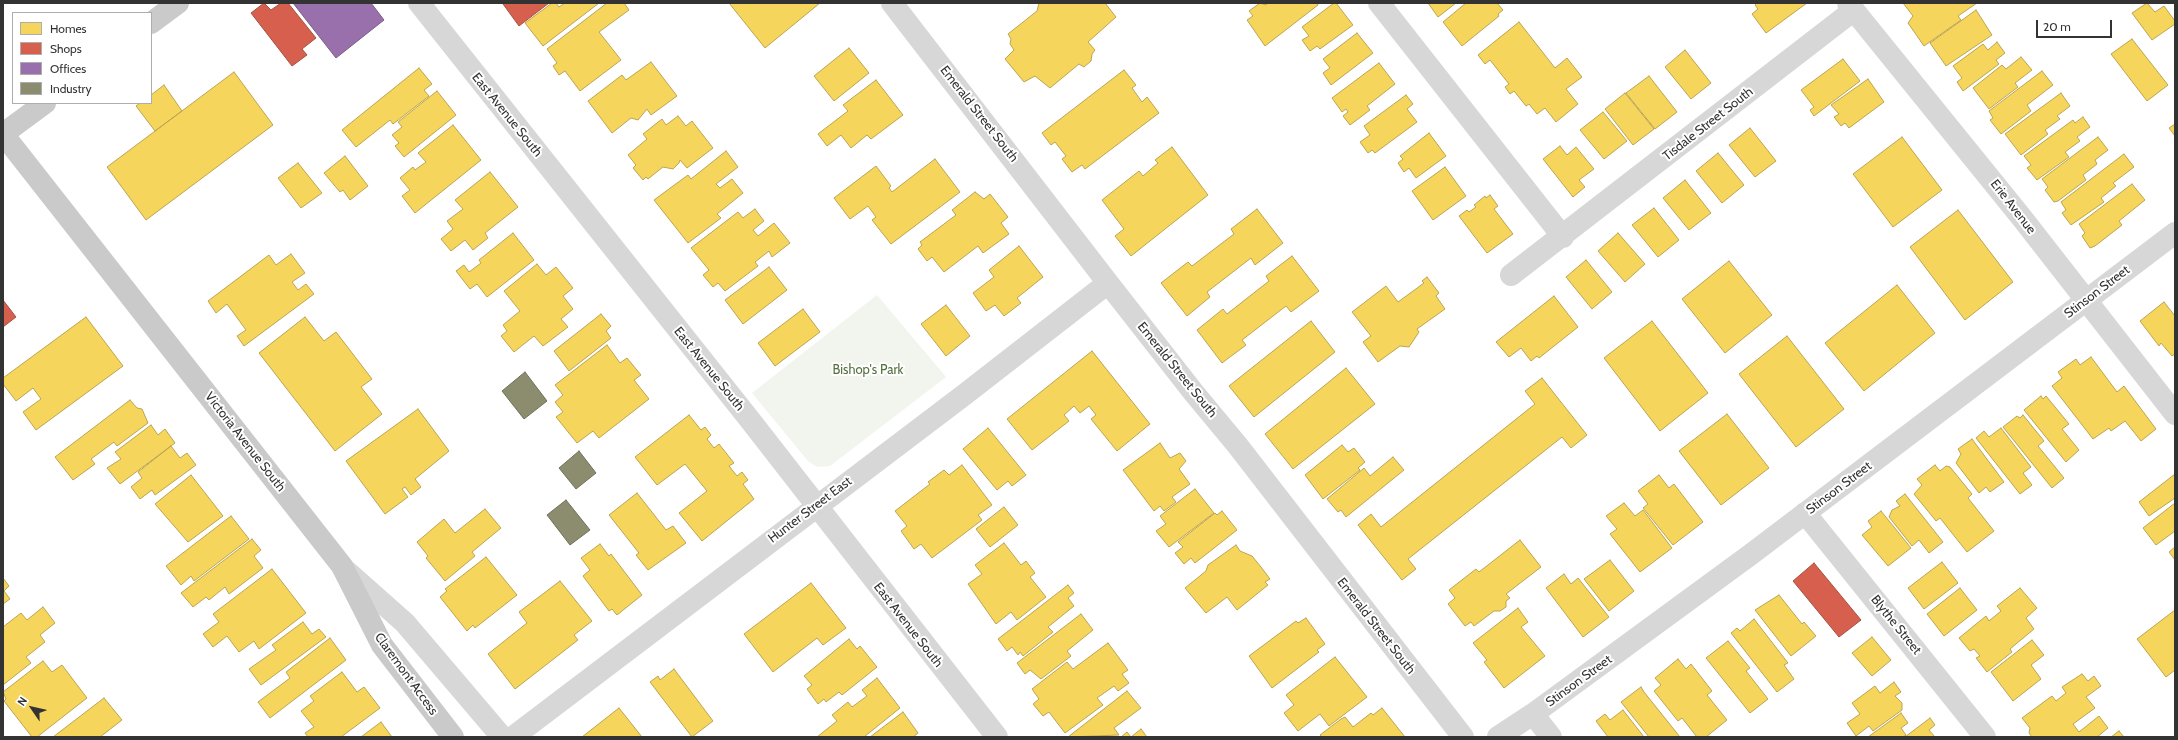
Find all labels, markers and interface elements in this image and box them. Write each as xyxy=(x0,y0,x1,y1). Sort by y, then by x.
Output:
legend xyxy=(12,12,152,104)
scale bar xyxy=(2038,12,2114,38)
text: 20 m xyxy=(2043,19,2071,34)
text: Homes xyxy=(50,21,87,36)
text: Shops xyxy=(50,41,82,56)
text: Offices xyxy=(50,61,86,76)
street label: Emerald Street South xyxy=(937,63,1021,165)
street label: East Avenue South xyxy=(468,70,546,160)
text: Industry xyxy=(50,81,91,96)
street label: Tisdale Street South xyxy=(1660,84,1756,164)
street label: Erie Avenue xyxy=(1987,177,2039,237)
street label: Stinson Street xyxy=(2061,262,2133,322)
street label: Emerald Street South xyxy=(1134,319,1220,421)
street label: East Avenue South xyxy=(670,324,748,414)
park label: Bishop's Park xyxy=(833,362,903,378)
street label: Victoria Avenue South xyxy=(201,389,289,495)
street label: Stinson Street xyxy=(1803,458,1875,518)
street label: Hunter Street East xyxy=(765,474,855,546)
street label: Emerald Street South xyxy=(1334,575,1418,677)
street label: East Avenue South xyxy=(870,580,946,670)
street label: Blythe Street xyxy=(1867,592,1925,658)
street label: Claremont Access xyxy=(371,630,441,718)
street label: Stinson Street xyxy=(1543,652,1615,710)
north arrow xyxy=(12,688,52,728)
text: N xyxy=(14,694,30,708)

